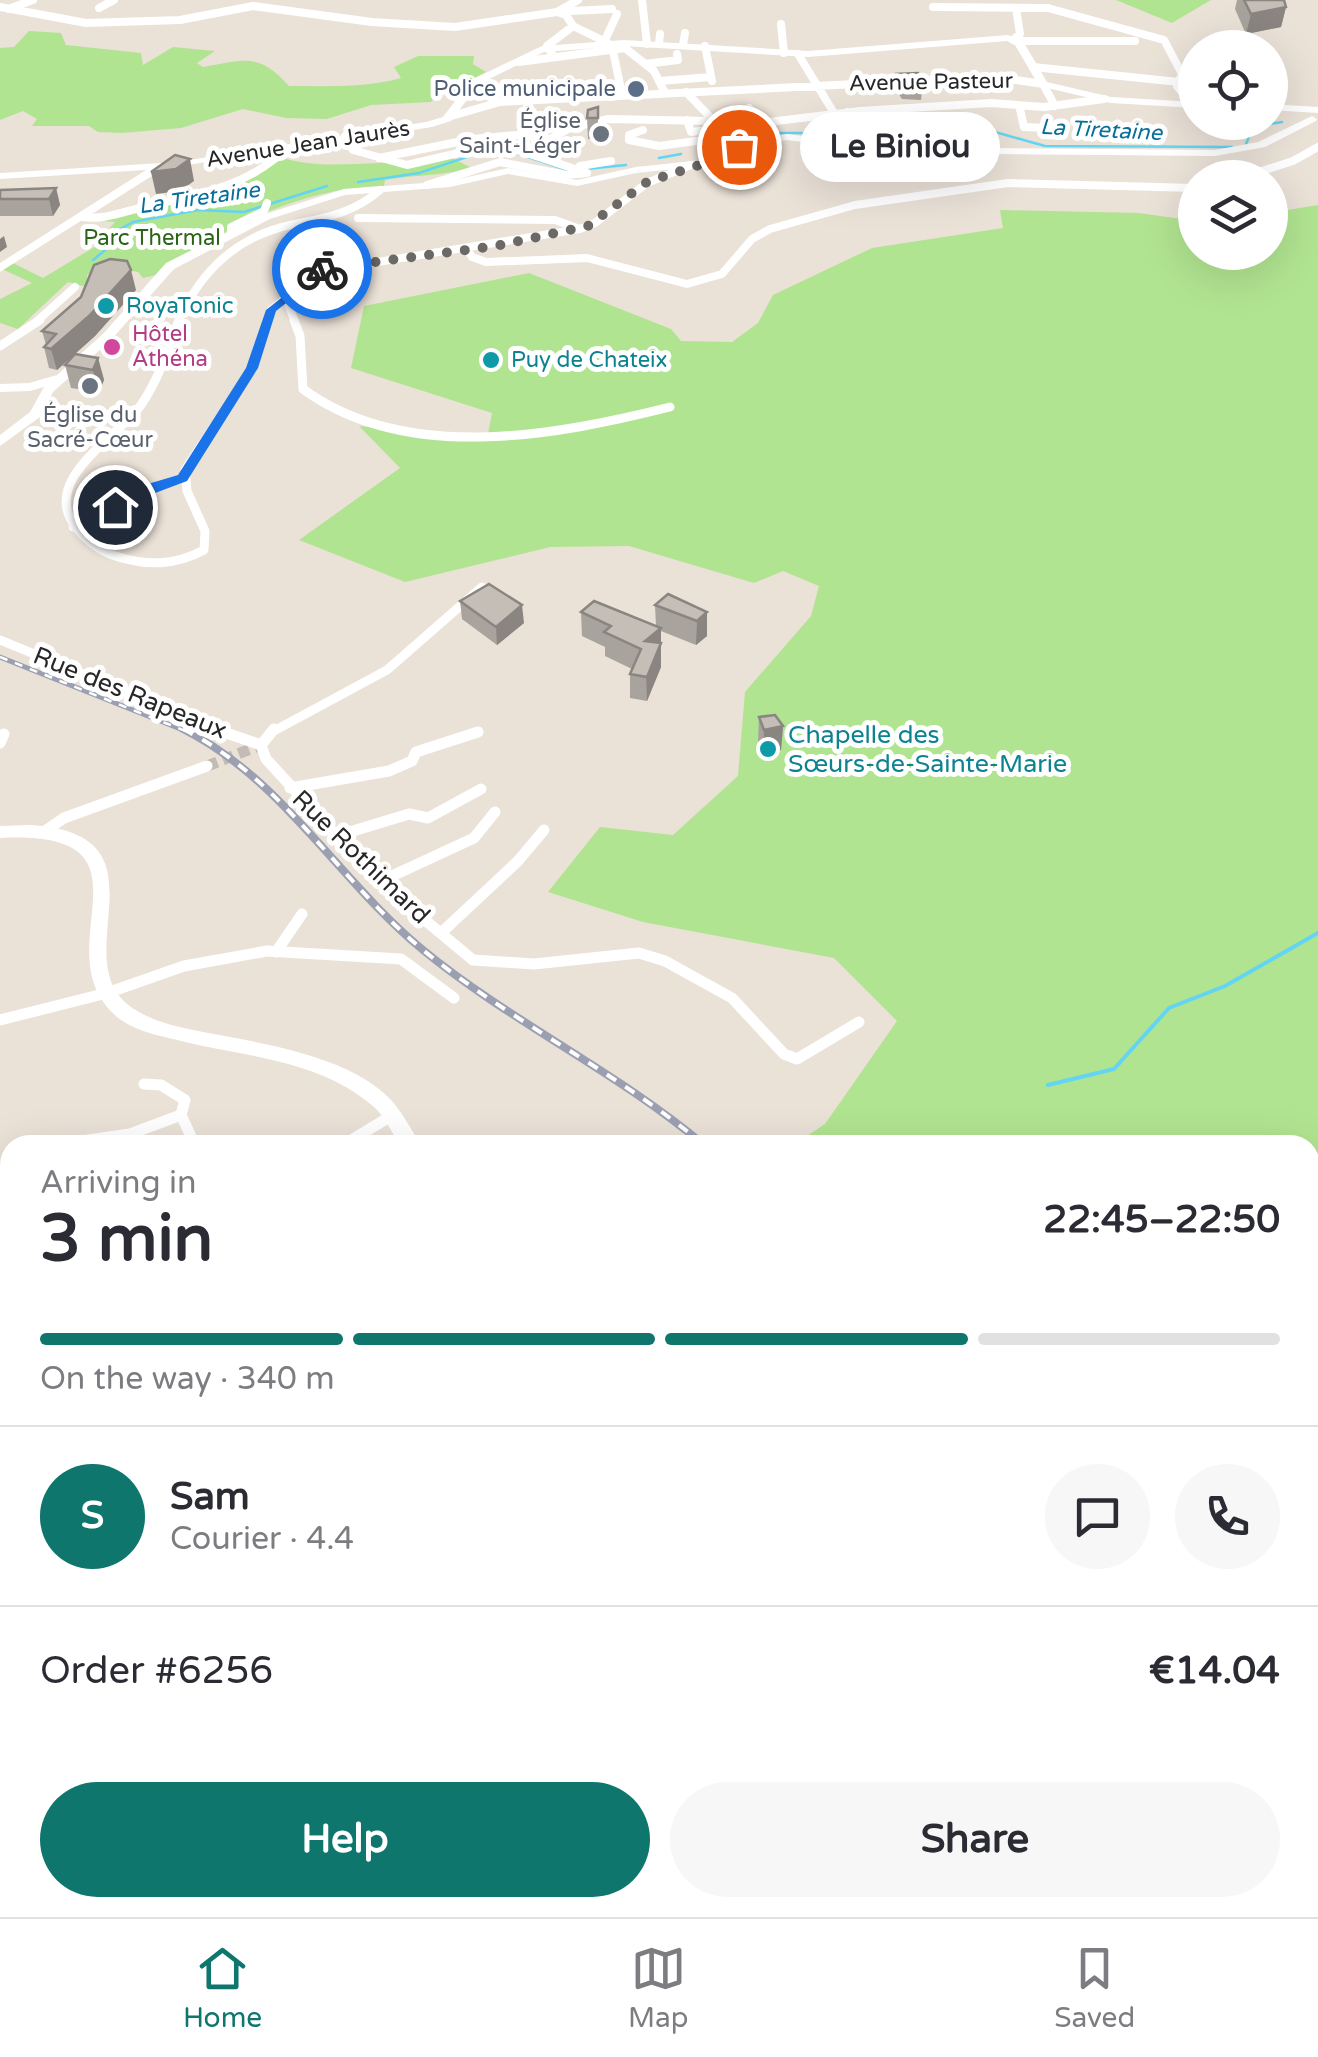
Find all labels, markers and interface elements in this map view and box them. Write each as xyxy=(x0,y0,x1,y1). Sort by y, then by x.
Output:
map controls xyxy=(1178,30,1288,270)
button: locate xyxy=(1178,30,1288,140)
street label: Avenue Pasteur xyxy=(849,68,1014,96)
place label: Police municipale xyxy=(434,76,616,102)
marker: Police municipale xyxy=(625,78,647,100)
pin xyxy=(697,105,782,190)
place label: Église Saint-Léger xyxy=(459,107,582,159)
callout: Le Biniou xyxy=(799,112,999,182)
water label: La Tiretaine xyxy=(1039,114,1164,146)
street label: Avenue Jean Jaurès xyxy=(204,115,412,173)
icon: bag xyxy=(712,120,767,175)
marker: Église Saint-Léger xyxy=(590,123,612,145)
text: Le Biniou xyxy=(829,128,971,166)
button: layers xyxy=(1178,160,1288,270)
water label: La Tiretaine xyxy=(137,176,263,219)
courier xyxy=(272,219,372,319)
park label: Parc Thermal xyxy=(83,225,221,251)
icon: bike xyxy=(295,242,350,297)
place label: RoyaTonic xyxy=(126,293,234,319)
marker: RoyaTonic xyxy=(95,295,117,317)
place label: Hôtel Athéna xyxy=(132,321,208,372)
marker: Hôtel Athéna xyxy=(101,336,123,358)
place label: Puy de Chateix xyxy=(511,347,668,373)
marker: Puy de Chateix xyxy=(480,349,502,371)
marker: Église du Sacré-Cœur xyxy=(79,375,101,397)
place label: Église du Sacré-Cœur xyxy=(27,401,153,453)
pin xyxy=(73,465,158,550)
icon: home xyxy=(88,480,143,535)
street label: Rue des Rapeaux xyxy=(29,640,231,746)
place label: Chapelle des Sœurs-de-Sainte-Marie xyxy=(788,720,1067,779)
marker: Chapelle des Sœurs-de-Sainte-Marie xyxy=(757,738,779,760)
street label: Rue Rothimard xyxy=(286,784,436,930)
text: Arriving in xyxy=(40,1164,197,1202)
text: 22:45–22:50 xyxy=(1043,1197,1280,1243)
text: 3 min xyxy=(40,1200,213,1279)
text: On the way · 340 m xyxy=(40,1360,335,1398)
button: chat xyxy=(1045,1464,1150,1569)
button: phone xyxy=(1175,1464,1280,1569)
text: Sam xyxy=(170,1474,250,1520)
text: S xyxy=(81,1493,104,1539)
text: Courier · 4.4 xyxy=(170,1520,354,1558)
text: Order #6256 xyxy=(40,1648,273,1694)
text: €14.04 xyxy=(1149,1648,1280,1694)
button: Help xyxy=(40,1782,650,1897)
button: Share xyxy=(670,1782,1280,1897)
tab: Home xyxy=(183,1941,262,2035)
tab: Map xyxy=(628,1941,688,2035)
tab: Saved xyxy=(1054,1941,1135,2035)

